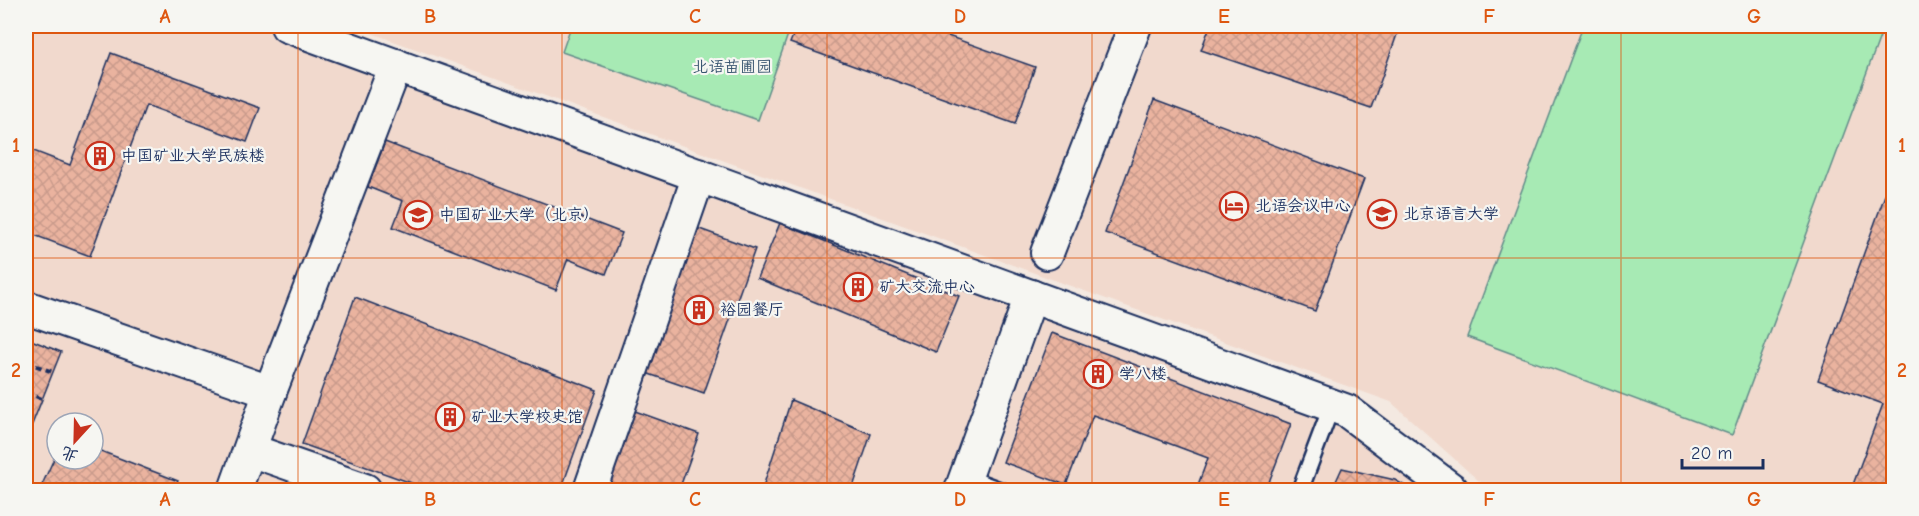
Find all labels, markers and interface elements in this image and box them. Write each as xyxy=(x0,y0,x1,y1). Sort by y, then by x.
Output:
text: A xyxy=(159,5,171,28)
text: B xyxy=(424,5,436,28)
text: C xyxy=(689,5,701,28)
text: D xyxy=(954,5,966,28)
text: E xyxy=(1218,5,1230,28)
text: F xyxy=(1483,5,1495,28)
text: G xyxy=(1747,5,1761,28)
park label: 北语苗圃园 xyxy=(692,58,772,76)
text: 1 xyxy=(12,134,20,157)
text: 1 xyxy=(1898,134,1906,157)
building icon: 中国矿业大学民族楼 xyxy=(84,140,116,172)
place label: 中国矿业大学民族楼 xyxy=(121,147,265,165)
hotel icon: 北语会议中心 xyxy=(1218,190,1250,222)
place label: 北语会议中心 xyxy=(1255,197,1351,215)
school or university icon: 北京语言大学 xyxy=(1366,198,1398,230)
school or university icon: 中国矿业大学（北京） xyxy=(402,199,434,231)
place label: 北京语言大学 xyxy=(1403,205,1499,223)
place label: 中国矿业大学（北京） xyxy=(439,206,599,224)
building icon: 矿大交流中心 xyxy=(842,271,874,303)
place label: 矿大交流中心 xyxy=(879,278,975,296)
building icon: 裕园餐厅 xyxy=(683,294,715,326)
place label: 裕园餐厅 xyxy=(720,301,784,319)
building icon: 学八楼 xyxy=(1082,358,1114,390)
text: 2 xyxy=(11,359,21,382)
text: 2 xyxy=(1897,359,1907,382)
place label: 学八楼 xyxy=(1119,365,1167,383)
building icon: 矿业大学校史馆 xyxy=(434,401,466,433)
place label: 矿业大学校史馆 xyxy=(471,408,583,426)
north arrow xyxy=(45,411,105,471)
scale bar xyxy=(1682,432,1763,470)
text: 北 xyxy=(59,443,81,465)
text: 20 m xyxy=(1691,443,1732,464)
text: A xyxy=(159,488,171,511)
text: B xyxy=(424,488,436,511)
text: C xyxy=(689,488,701,511)
text: D xyxy=(954,488,966,511)
text: E xyxy=(1218,488,1230,511)
text: F xyxy=(1483,488,1495,511)
text: G xyxy=(1747,488,1761,511)

